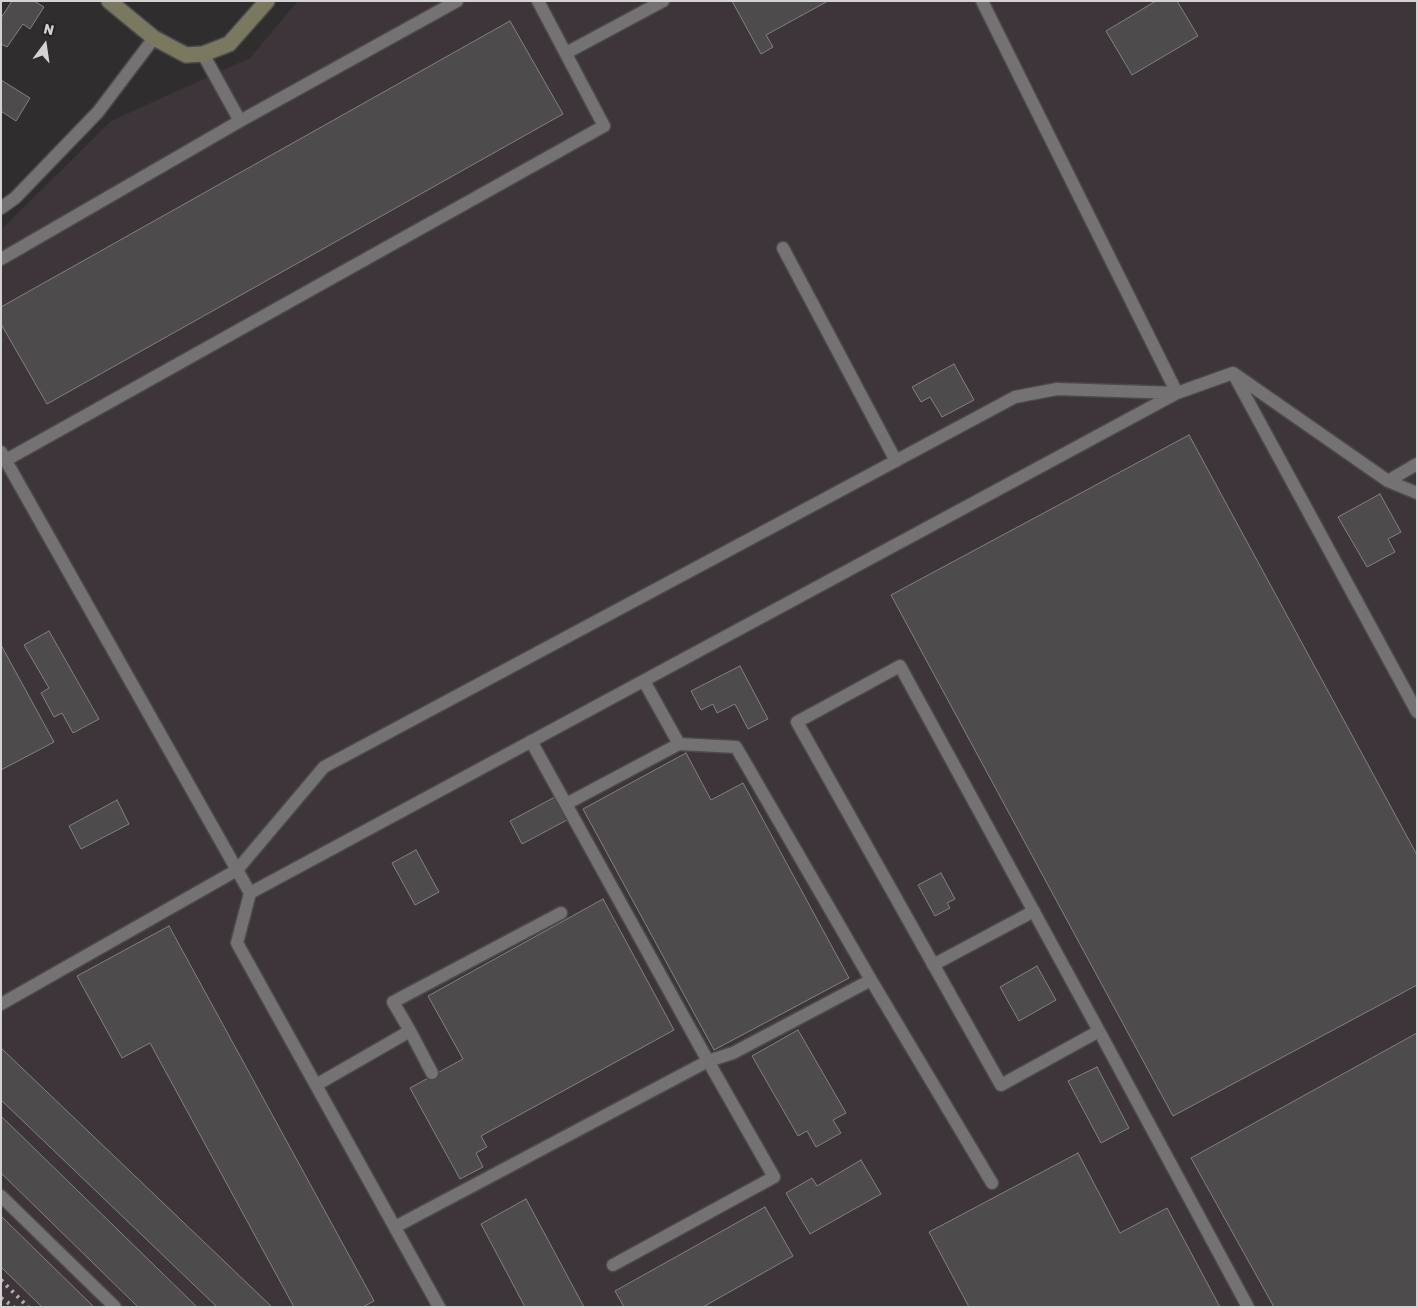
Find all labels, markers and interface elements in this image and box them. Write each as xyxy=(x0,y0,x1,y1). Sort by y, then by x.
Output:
north arrow xyxy=(20,20,70,70)
text: N xyxy=(42,20,56,39)

